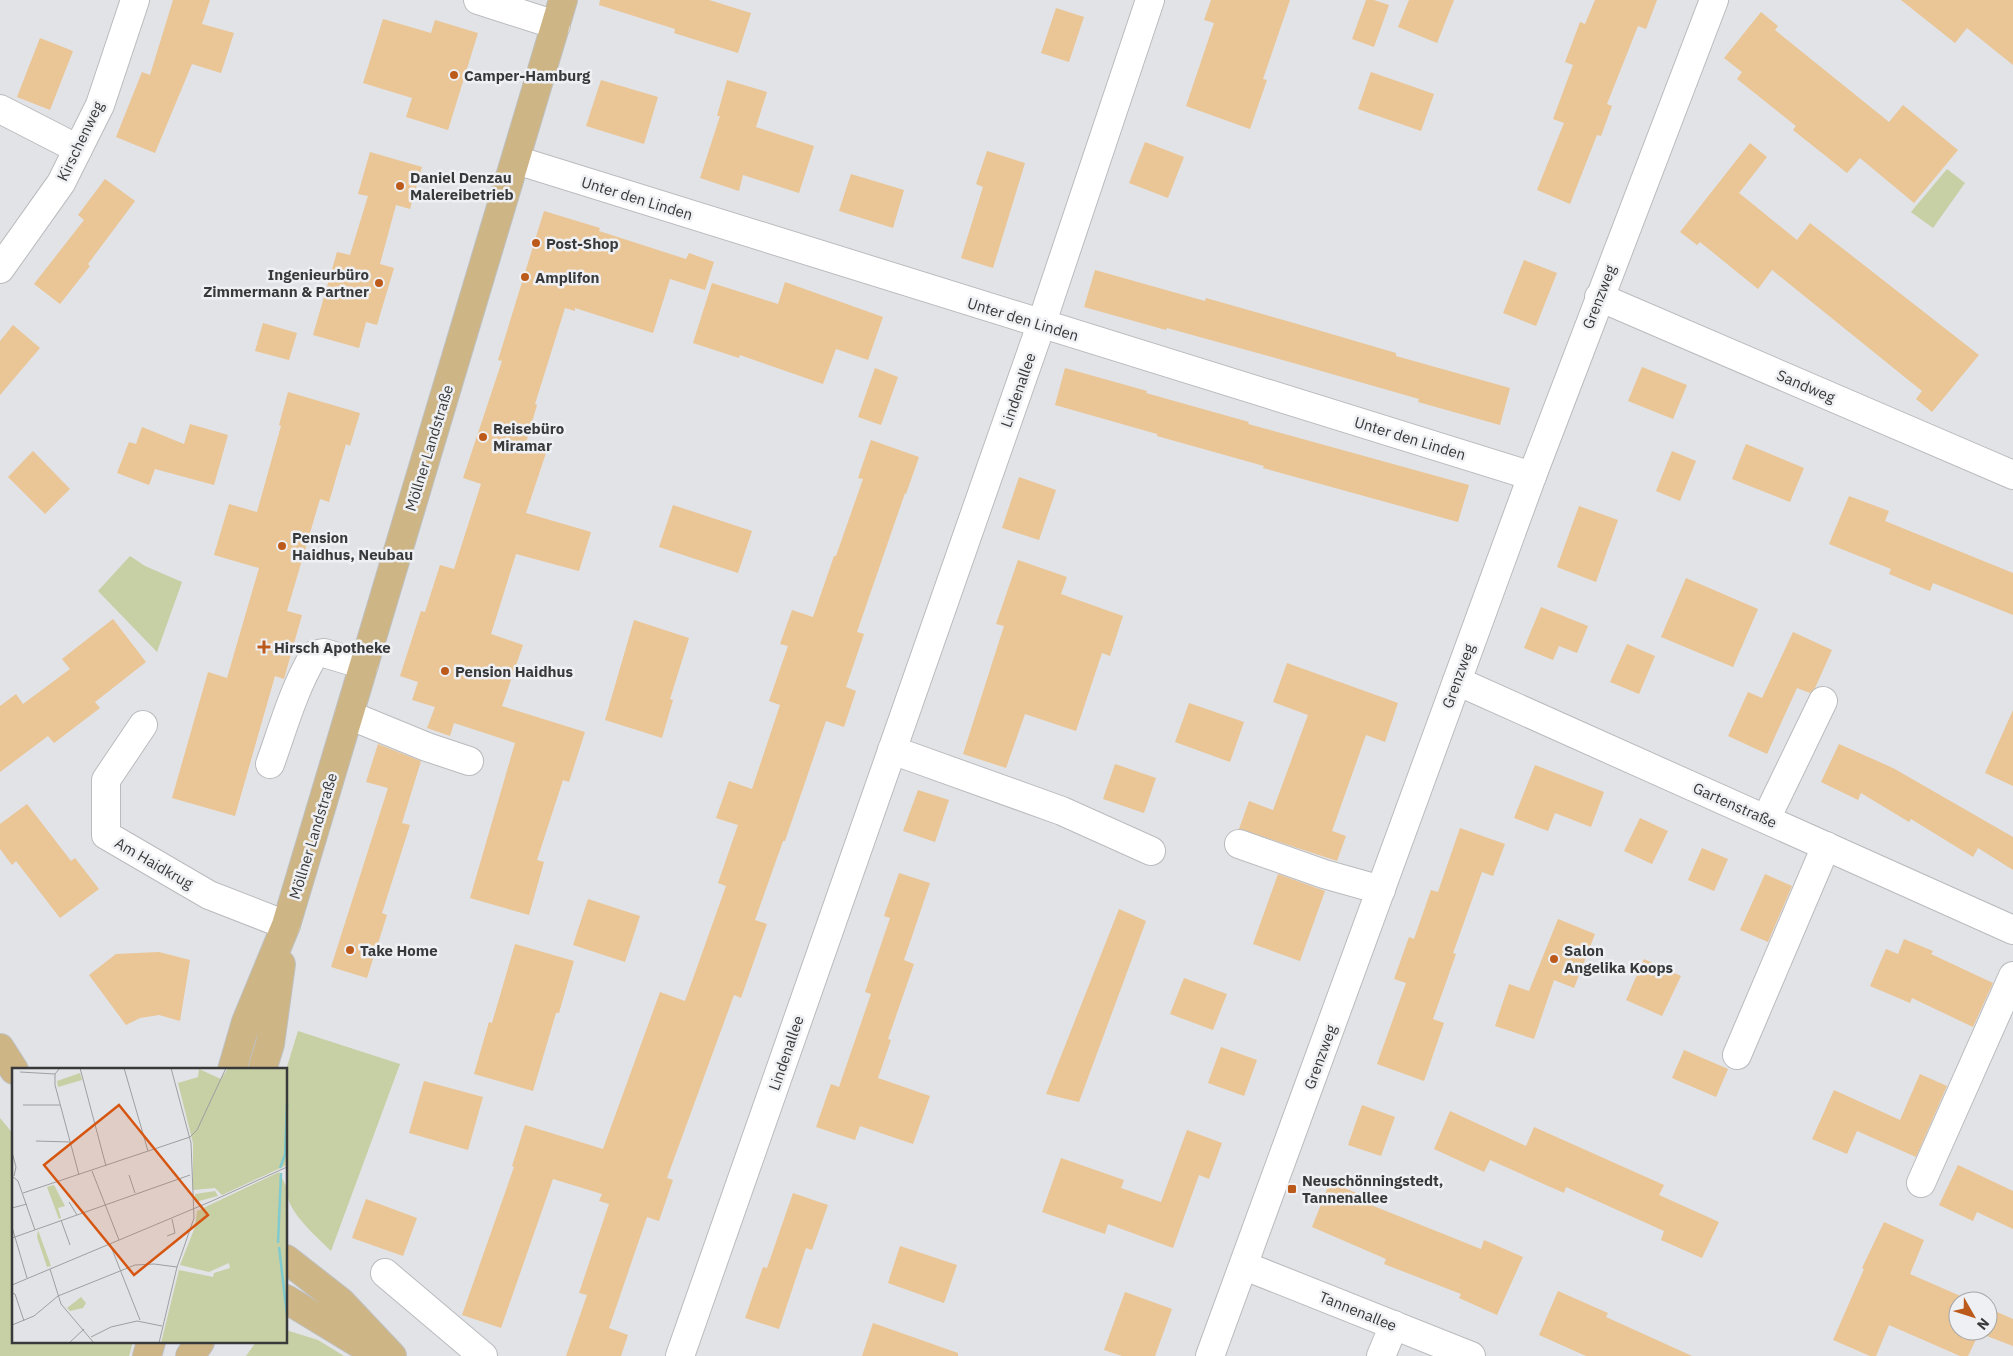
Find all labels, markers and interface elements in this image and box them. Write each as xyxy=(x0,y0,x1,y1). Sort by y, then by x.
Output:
place label: Camper-Hamburg xyxy=(464,66,591,85)
marker: Camper-Hamburg xyxy=(448,69,460,81)
street label: Kirschenweg xyxy=(53,98,108,184)
place label: Daniel Denzau Malereibetrieb xyxy=(410,168,514,204)
street label: Unter den Linden xyxy=(579,172,695,224)
marker: Daniel Denzau Malereibetrieb xyxy=(394,180,406,192)
place label: Post-Shop xyxy=(546,234,619,253)
marker: Post-Shop xyxy=(530,237,542,249)
street label: Grenzweg xyxy=(1578,262,1620,332)
place label: Ingenieurbüro Zimmermann & Partner xyxy=(203,265,369,301)
place label: Amplifon xyxy=(535,268,599,287)
marker: Amplifon xyxy=(519,271,531,283)
marker: Ingenieurbüro Zimmermann & Partner xyxy=(373,277,385,289)
street label: Unter den Linden xyxy=(965,293,1081,345)
street label: Lindenallee xyxy=(996,350,1040,430)
street label: Sandweg xyxy=(1774,365,1838,407)
street label: Möllner Landstraße xyxy=(401,383,457,513)
street label: Unter den Linden xyxy=(1352,412,1468,464)
place label: Reisebüro Miramar xyxy=(493,419,564,455)
marker: Reisebüro Miramar xyxy=(477,431,489,443)
place label: Pension Haidhus, Neubau xyxy=(292,528,413,564)
marker: Pension Haidhus, Neubau xyxy=(276,540,288,552)
place label: Hirsch Apotheke xyxy=(274,638,391,657)
marker: Hirsch Apotheke xyxy=(258,641,270,653)
street label: Grenzweg xyxy=(1438,641,1478,711)
place label: Pension Haidhus xyxy=(455,662,573,681)
marker: Pension Haidhus xyxy=(439,665,451,677)
street label: Möllner Landstraße xyxy=(285,771,341,901)
street label: Gartenstraße xyxy=(1690,778,1780,832)
street label: Am Haidkrug xyxy=(112,833,197,893)
place label: Take Home xyxy=(360,941,438,960)
place label: Salon Angelika Koops xyxy=(1564,941,1674,977)
marker: Take Home xyxy=(344,944,356,956)
marker: Salon Angelika Koops xyxy=(1548,953,1560,965)
street label: Lindenallee xyxy=(764,1013,808,1093)
street label: Grenzweg xyxy=(1300,1022,1340,1092)
inset map xyxy=(12,1068,288,1344)
place label: Neuschönningstedt, Tannenallee xyxy=(1302,1171,1443,1207)
marker: Neuschönningstedt, Tannenallee xyxy=(1286,1183,1298,1195)
street label: Tannenallee xyxy=(1316,1287,1400,1335)
north arrow xyxy=(1948,1291,1998,1341)
text: N xyxy=(1973,1315,1993,1334)

